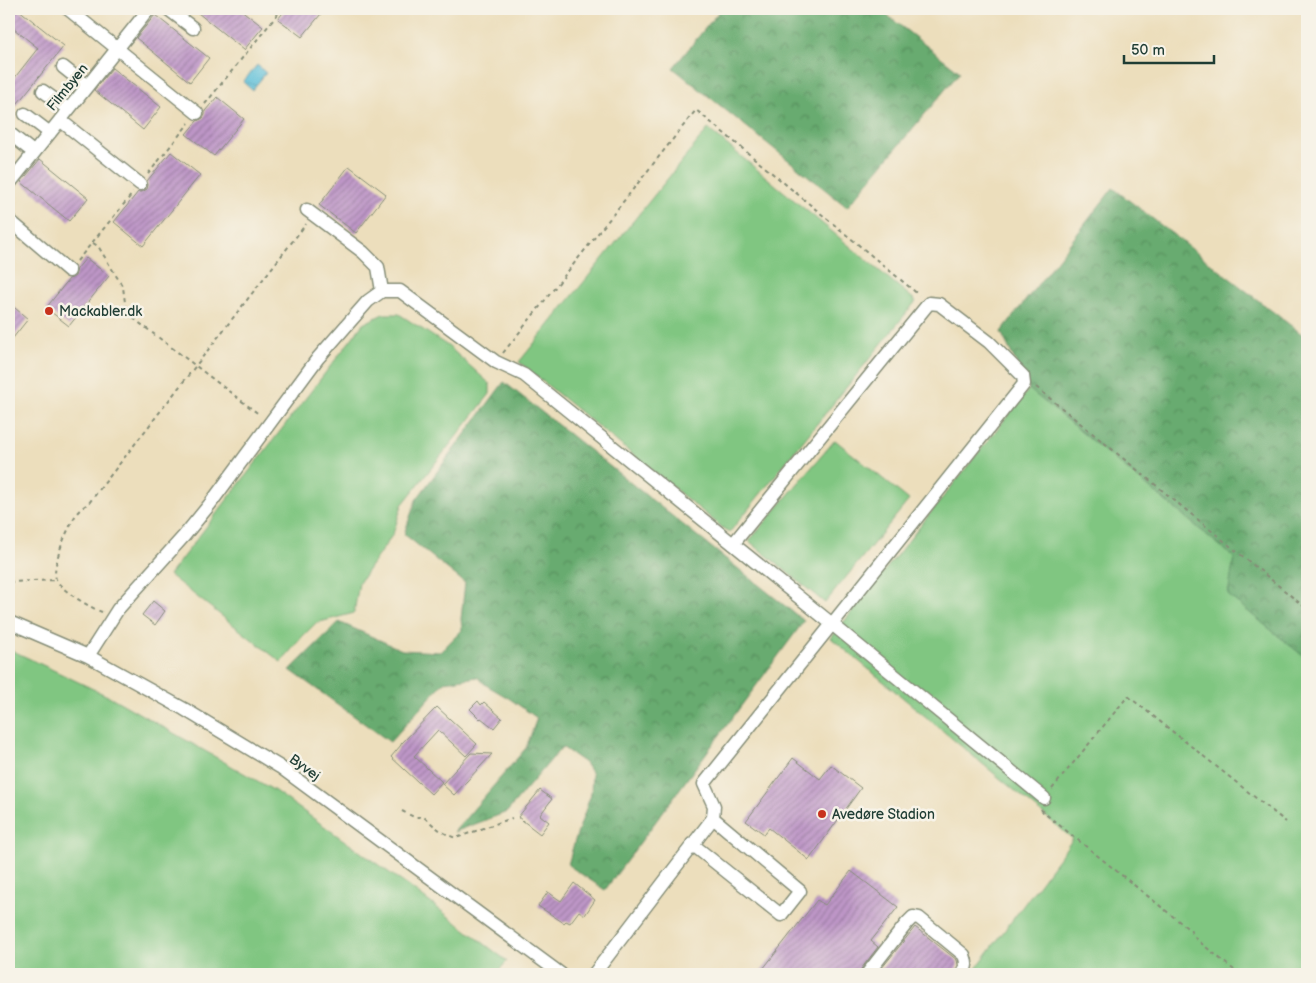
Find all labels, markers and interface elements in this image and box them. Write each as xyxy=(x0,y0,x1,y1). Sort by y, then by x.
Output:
scale bar xyxy=(1124,32,1214,64)
text: 50 m xyxy=(1131,41,1165,60)
street label: Filmbyen xyxy=(43,60,92,114)
place label: Mackabler.dk xyxy=(59,303,142,320)
marker: Mackabler.dk xyxy=(43,305,55,317)
street label: Byvej xyxy=(286,750,324,784)
place label: Avedøre Stadion xyxy=(832,806,935,823)
marker: Avedøre Stadion xyxy=(816,808,828,820)

